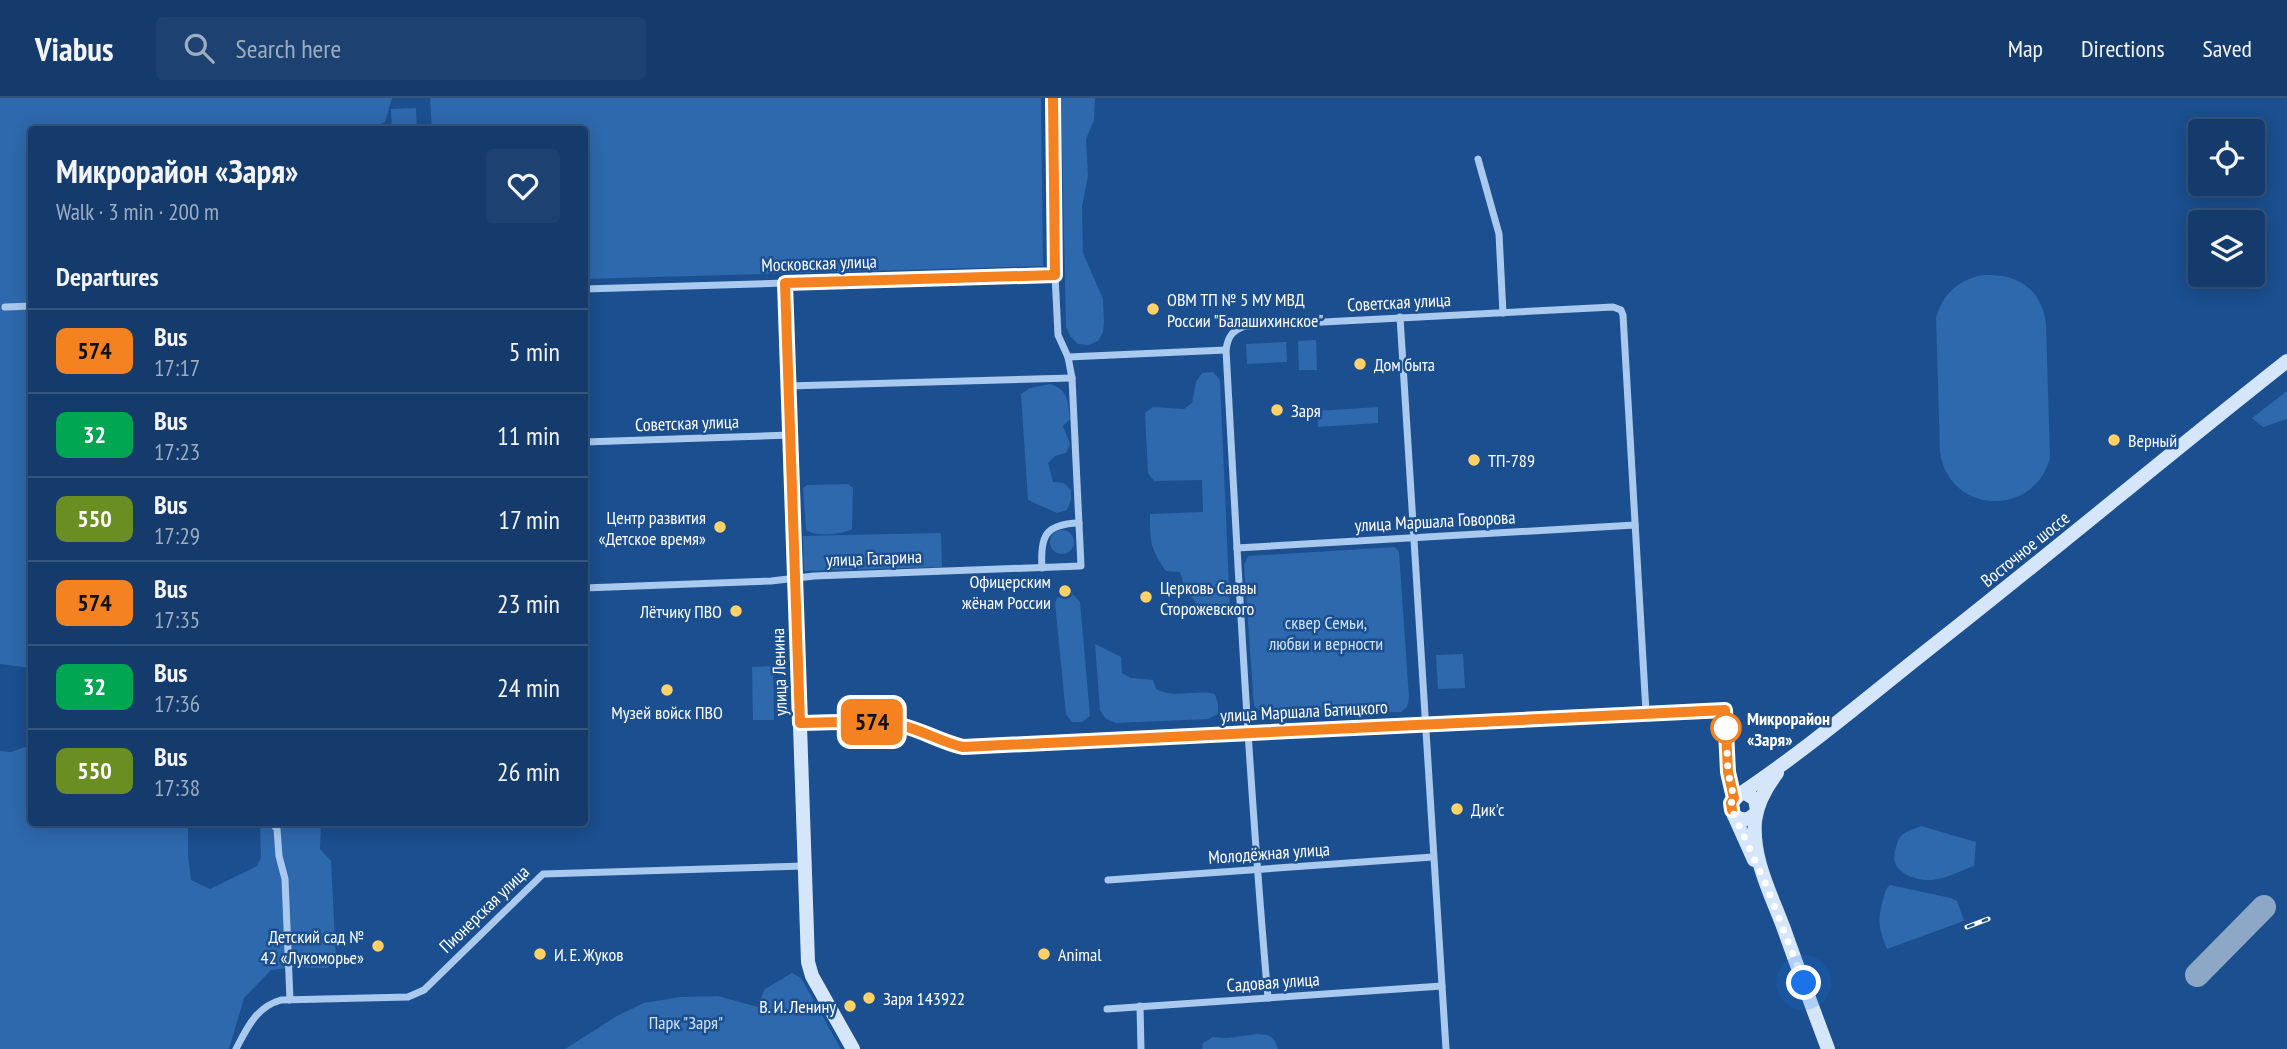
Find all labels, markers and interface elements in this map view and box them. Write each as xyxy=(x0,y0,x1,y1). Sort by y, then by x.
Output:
search box xyxy=(156,17,646,80)
text: Viabus xyxy=(35,27,114,70)
icon: search xyxy=(180,29,218,67)
text: Search here xyxy=(236,32,341,65)
text: Map xyxy=(2008,33,2043,64)
text: Directions xyxy=(2081,33,2165,64)
text: Saved xyxy=(2203,33,2252,64)
map controls xyxy=(2188,119,2265,287)
button: locate xyxy=(2188,119,2265,196)
text: Микрорайон «Заря» xyxy=(56,149,298,192)
button: heart xyxy=(486,149,560,223)
text: Walk · 3 min · 200 m xyxy=(56,197,219,226)
button: layers xyxy=(2188,210,2265,287)
street label: Московская улица xyxy=(761,249,877,277)
text: Departures xyxy=(56,260,159,293)
place label: ОВМ ТП № 5 МУ МВД России "Балашихинское" xyxy=(1167,288,1323,332)
street label: Советская улица xyxy=(1347,288,1451,316)
marker: ОВМ ТП № 5 МУ МВД России "Балашихинское" xyxy=(1145,301,1161,317)
text: Bus xyxy=(154,320,187,353)
text: 574 xyxy=(77,335,112,366)
text: 5 min xyxy=(509,335,560,368)
text: 17:17 xyxy=(154,353,200,382)
place label: Дом быта xyxy=(1374,353,1435,376)
marker: Дом быта xyxy=(1352,356,1368,372)
place label: Заря xyxy=(1291,399,1321,422)
marker: Заря xyxy=(1269,402,1285,418)
text: Bus xyxy=(154,404,187,437)
street label: Советская улица xyxy=(635,410,739,436)
text: 32 xyxy=(83,419,106,450)
text: 11 min xyxy=(497,419,560,452)
place label: Верный xyxy=(2128,429,2177,452)
marker: Верный xyxy=(2106,432,2122,448)
text: 17:23 xyxy=(154,437,200,466)
place label: ТП-789 xyxy=(1488,449,1535,472)
marker: ТП-789 xyxy=(1466,452,1482,468)
text: Bus xyxy=(154,488,187,521)
text: 550 xyxy=(77,503,112,534)
text: 17 min xyxy=(498,503,560,536)
street label: улица Маршала Говорова xyxy=(1354,505,1516,537)
place label: Центр развития «Детское время» xyxy=(599,506,706,550)
street label: Восточное шоссе xyxy=(1976,506,2074,592)
marker: Центр развития «Детское время» xyxy=(712,519,728,535)
text: 17:29 xyxy=(154,521,200,550)
street label: улица Гагарина xyxy=(826,545,922,571)
place label: Офицерским жёнам России xyxy=(962,570,1051,614)
text: Bus xyxy=(154,572,187,605)
place label: Церковь Саввы Сторожевского xyxy=(1160,576,1256,620)
marker: Офицерским жёнам России xyxy=(1057,583,1073,599)
text: 574 xyxy=(77,587,112,618)
text: 23 min xyxy=(497,587,560,620)
marker: Церковь Саввы Сторожевского xyxy=(1138,589,1154,605)
place label: Лётчику ПВО xyxy=(639,600,722,623)
marker: Лётчику ПВО xyxy=(728,603,744,619)
text: 17:35 xyxy=(154,605,200,634)
park label: сквер Семьи, любви и верности xyxy=(1268,611,1383,655)
street label: улица Ленина xyxy=(766,628,792,716)
text: Bus xyxy=(154,656,187,689)
text: 32 xyxy=(83,671,106,702)
text: 24 min xyxy=(497,671,560,704)
marker: Музей войск ПВО xyxy=(659,682,675,698)
text: 17:36 xyxy=(154,689,200,718)
street label: улица Маршала Батицкого xyxy=(1220,695,1389,727)
line badge: 574 xyxy=(832,699,912,745)
place label: Музей войск ПВО xyxy=(611,701,723,724)
text: 574 xyxy=(855,706,889,737)
place label: Микрорайон «Заря» xyxy=(1747,707,1830,751)
marker: Микрорайон «Заря» xyxy=(1711,713,1741,743)
text: Bus xyxy=(154,740,187,773)
text: 550 xyxy=(77,755,112,786)
text: 26 min xyxy=(497,755,560,788)
text: 17:38 xyxy=(154,773,200,802)
place label: Дик'с xyxy=(1471,798,1505,821)
marker: Дик'с xyxy=(1449,801,1465,817)
street label: Молодёжная улица xyxy=(1207,837,1331,869)
street label: Пионерская улица xyxy=(434,860,534,958)
place label: Детский сад № 42 «Лукоморье» xyxy=(261,925,364,969)
marker: Детский сад № 42 «Лукоморье» xyxy=(370,938,386,954)
place label: И. Е. Жуков xyxy=(554,943,623,966)
place label: Animal xyxy=(1058,943,1102,966)
marker: И. Е. Жуков xyxy=(532,946,548,962)
marker: Animal xyxy=(1036,946,1052,962)
your location xyxy=(1786,965,1821,1000)
street label: Садовая улица xyxy=(1226,967,1320,997)
place label: Заря 143922 xyxy=(883,987,965,1010)
marker: Заря 143922 xyxy=(861,990,877,1006)
place label: В. И. Ленину xyxy=(759,995,836,1018)
marker: В. И. Ленину xyxy=(842,998,858,1014)
park label: Парк "Заря" xyxy=(649,1011,723,1034)

